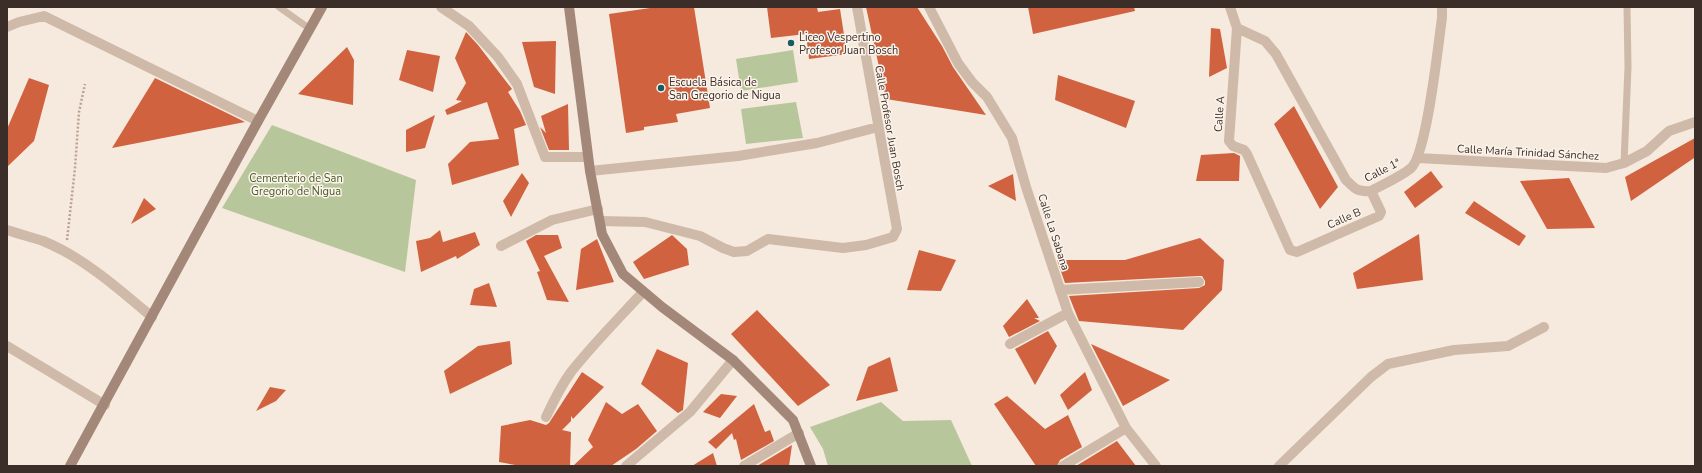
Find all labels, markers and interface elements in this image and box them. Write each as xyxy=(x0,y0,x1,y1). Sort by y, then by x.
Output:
place label: Liceo Vespertino Profesor Juan Bosch xyxy=(799,30,898,58)
marker: Liceo Vespertino Profesor Juan Bosch xyxy=(786,38,796,48)
street label: Calle Profesor Juan Bosch xyxy=(871,64,908,192)
place label: Escuela Básica de San Gregorio de Nigua xyxy=(669,75,781,103)
marker: Escuela Básica de San Gregorio de Nigua xyxy=(656,83,666,93)
street label: Calle A xyxy=(1211,95,1228,133)
street label: Calle María Trinidad Sánchez xyxy=(1457,141,1599,164)
street label: Calle 1ª xyxy=(1362,155,1403,186)
park label: Cementerio de San Gregorio de Nigua xyxy=(249,171,343,199)
street label: Calle La Sabana xyxy=(1034,192,1073,273)
street label: Calle B xyxy=(1325,204,1364,233)

